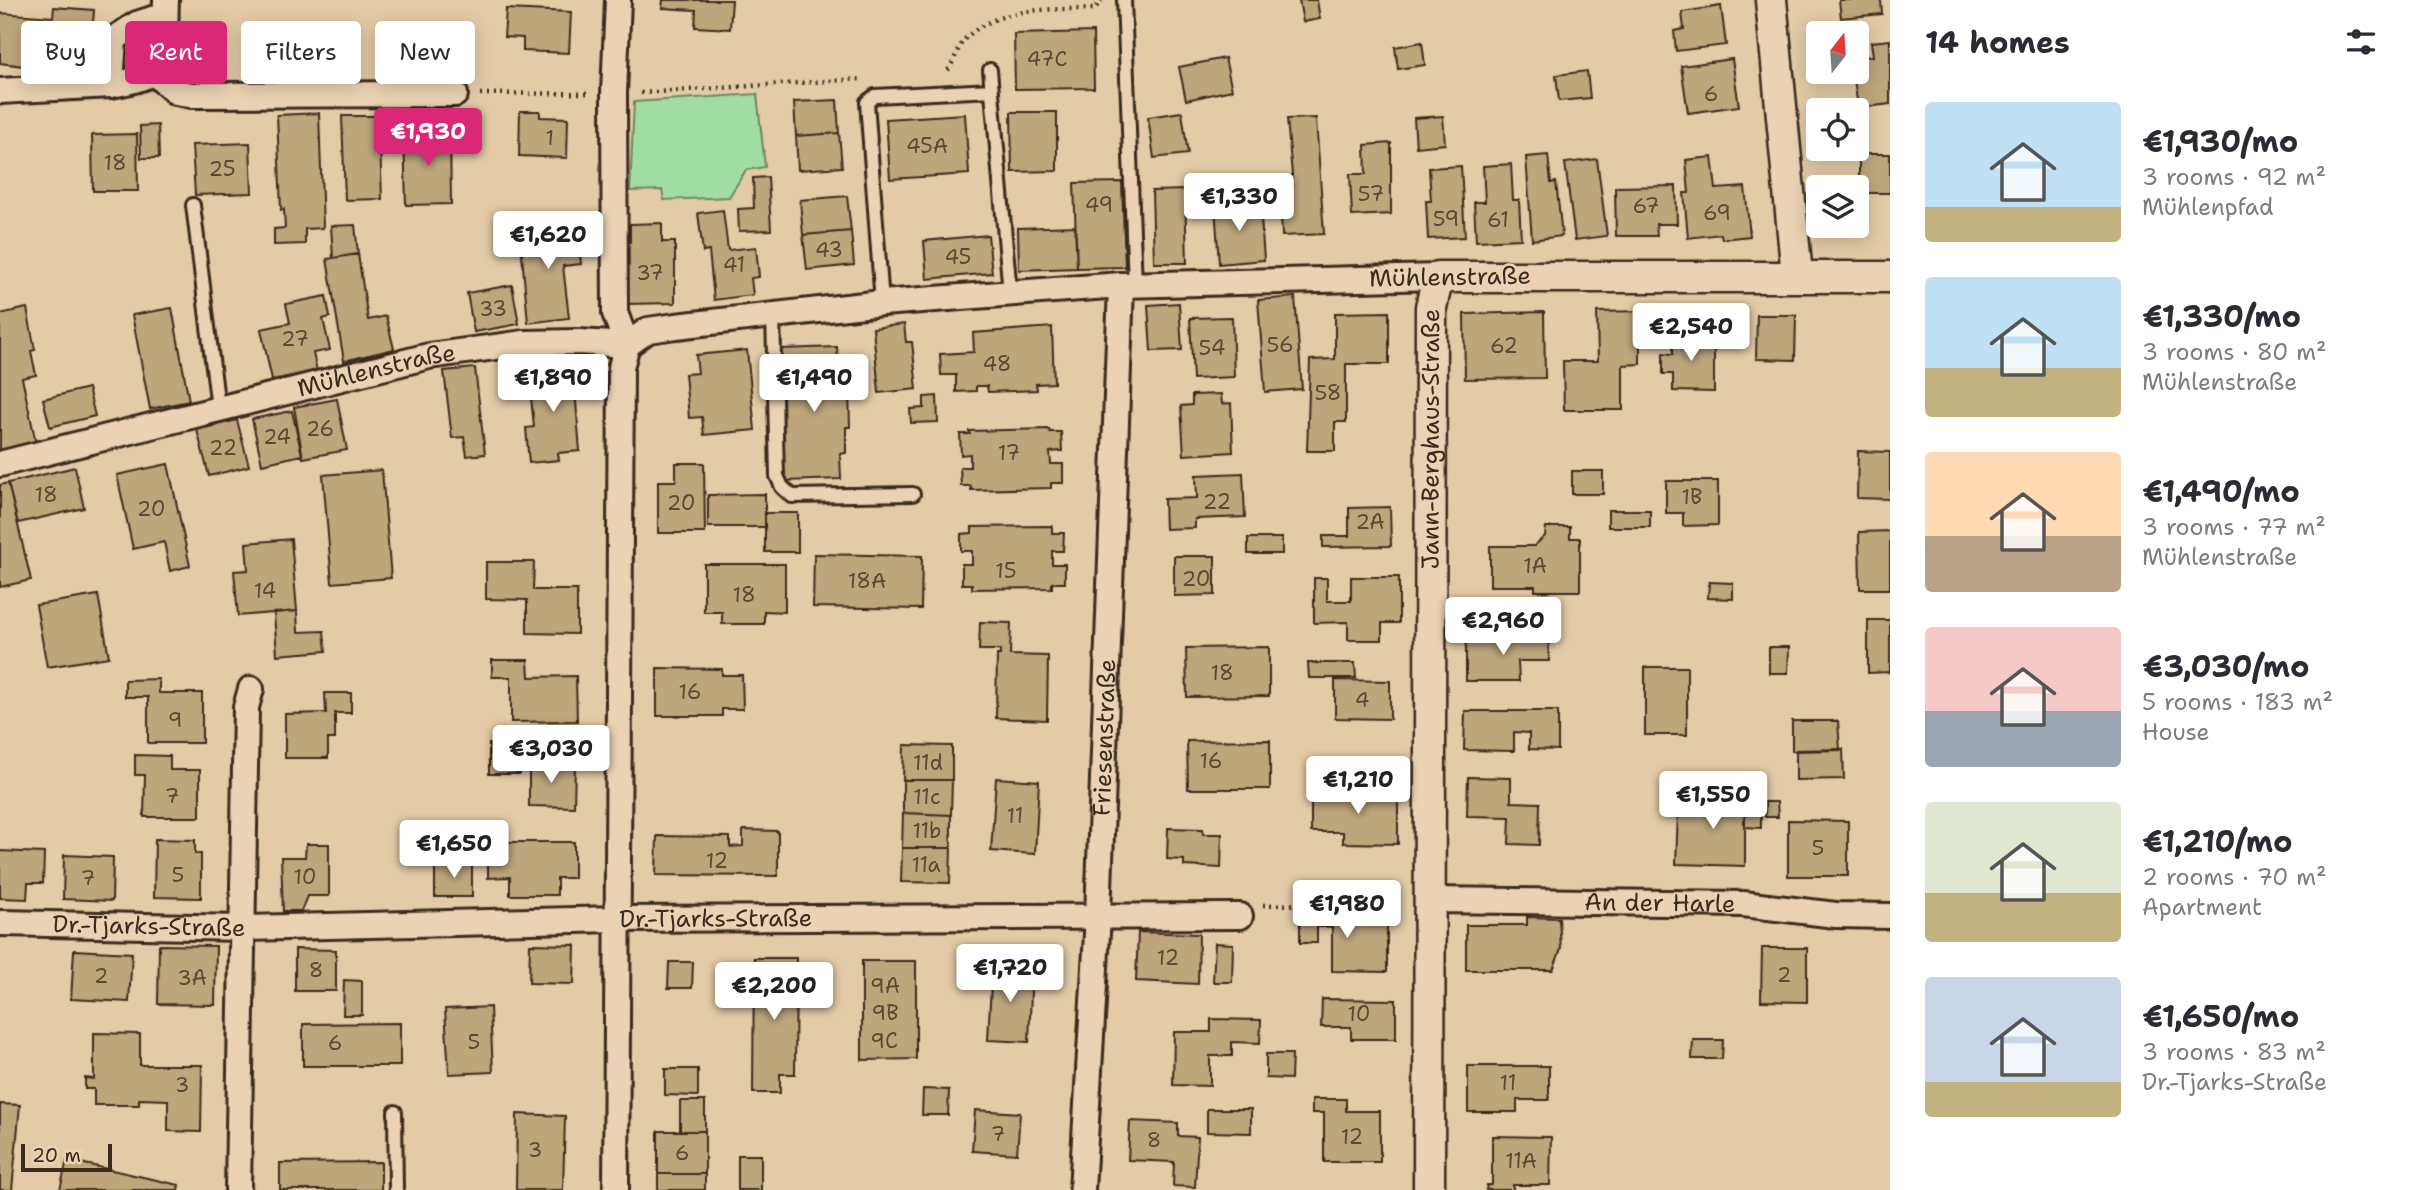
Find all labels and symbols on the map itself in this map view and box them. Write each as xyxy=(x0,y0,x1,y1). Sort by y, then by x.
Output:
north arrow xyxy=(1806,21,1869,84)
house number: 47C xyxy=(1027,45,1067,73)
house number: 6 xyxy=(1704,80,1718,108)
pin: €1,930 xyxy=(371,108,485,168)
house number: 1 xyxy=(546,124,554,152)
house number: 45A xyxy=(906,132,948,160)
house number: 18 xyxy=(103,149,127,177)
house number: 25 xyxy=(208,155,236,183)
pin: €1,330 xyxy=(1182,174,1296,233)
house number: 57 xyxy=(1358,180,1384,208)
house number: 49 xyxy=(1085,191,1113,219)
house number: 67 xyxy=(1632,192,1660,220)
house number: 69 xyxy=(1703,199,1731,227)
house number: 59 xyxy=(1433,205,1459,233)
house number: 61 xyxy=(1487,206,1509,234)
pin: €1,620 xyxy=(491,212,605,271)
house number: 43 xyxy=(815,236,843,264)
house number: 45 xyxy=(945,243,971,271)
house number: 41 xyxy=(723,251,745,279)
house number: 37 xyxy=(636,259,664,287)
street label: Mühlenstraße xyxy=(1369,260,1531,294)
house number: 33 xyxy=(479,295,507,323)
pin: €2,540 xyxy=(1634,304,1748,363)
street label: Jann-Berghaus-Straße xyxy=(1414,309,1447,569)
house number: 27 xyxy=(281,325,309,353)
house number: 56 xyxy=(1266,331,1294,359)
house number: 62 xyxy=(1490,332,1518,360)
house number: 54 xyxy=(1198,334,1226,362)
street label: Mühlenstraße xyxy=(294,337,458,405)
house number: 48 xyxy=(983,350,1011,378)
pin: €1,890 xyxy=(496,354,610,414)
pin: €1,490 xyxy=(757,354,871,414)
house number: 58 xyxy=(1314,379,1342,407)
house number: 26 xyxy=(306,415,334,443)
house number: 24 xyxy=(263,423,291,451)
house number: 22 xyxy=(209,434,237,462)
house number: 17 xyxy=(998,439,1020,467)
house number: 18 xyxy=(34,481,58,509)
house number: 1B xyxy=(1681,483,1703,511)
house number: 22 xyxy=(1203,488,1231,516)
house number: 20 xyxy=(667,489,695,517)
house number: 20 xyxy=(137,495,165,523)
house number: 2A xyxy=(1355,508,1385,536)
house number: 1A xyxy=(1523,552,1547,580)
house number: 15 xyxy=(995,557,1017,585)
house number: 20 xyxy=(1182,565,1210,593)
house number: 18A xyxy=(848,567,886,595)
house number: 14 xyxy=(254,577,276,605)
house number: 18 xyxy=(732,581,756,609)
pin: €2,960 xyxy=(1446,598,1560,657)
street label: Friesenstraße xyxy=(1086,658,1123,817)
house number: 18 xyxy=(1210,659,1234,687)
house number: 16 xyxy=(679,678,701,706)
house number: 4 xyxy=(1355,686,1369,714)
house number: 9 xyxy=(168,706,182,734)
pin: €3,030 xyxy=(494,726,608,785)
house number: 16 xyxy=(1200,747,1222,775)
house number: 11d xyxy=(913,749,943,777)
pin: €1,210 xyxy=(1301,756,1415,816)
pin: €1,550 xyxy=(1656,772,1770,831)
house number: 7 xyxy=(165,782,179,810)
house number: 11c xyxy=(913,783,941,811)
house number: 11 xyxy=(1007,802,1023,830)
house number: 11b xyxy=(913,817,941,845)
pin: €1,650 xyxy=(397,820,511,880)
house number: 5 xyxy=(1812,834,1824,862)
house number: 12 xyxy=(706,847,728,875)
house number: 11a xyxy=(911,851,941,879)
house number: 5 xyxy=(172,861,184,889)
house number: 10 xyxy=(294,863,316,891)
house number: 7 xyxy=(81,864,95,892)
pin: €1,980 xyxy=(1290,880,1404,940)
street label: An der Harle xyxy=(1584,886,1736,920)
street label: Dr.-Tjarks-Straße xyxy=(619,902,812,935)
street label: Dr.-Tjarks-Straße xyxy=(52,908,246,944)
pin: €1,720 xyxy=(953,944,1067,1004)
house number: 12 xyxy=(1157,944,1179,972)
house number: 8 xyxy=(309,956,323,984)
house number: 2 xyxy=(1777,961,1791,989)
house number: 2 xyxy=(94,962,108,990)
pin: €2,200 xyxy=(717,962,831,1022)
house number: 3A xyxy=(177,964,207,992)
house number: 9A xyxy=(870,972,900,1000)
house number: 9B xyxy=(871,999,899,1027)
house number: 10 xyxy=(1348,1000,1370,1028)
house number: 9C xyxy=(870,1027,898,1055)
house number: 5 xyxy=(468,1028,480,1056)
house number: 6 xyxy=(328,1029,342,1057)
house number: 11 xyxy=(1500,1069,1516,1097)
house number: 3 xyxy=(175,1071,189,1099)
house number: 7 xyxy=(991,1120,1005,1148)
house number: 12 xyxy=(1341,1123,1363,1151)
house number: 8 xyxy=(1147,1126,1161,1154)
house number: 3 xyxy=(528,1136,542,1164)
house number: 6 xyxy=(675,1139,689,1167)
scale bar xyxy=(21,1141,112,1173)
house number: 11A xyxy=(1505,1147,1537,1175)

